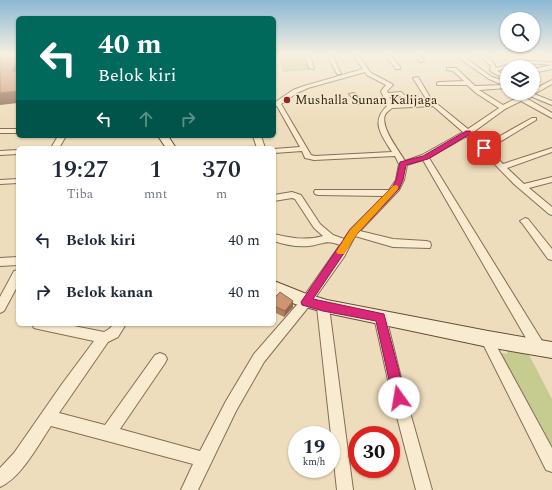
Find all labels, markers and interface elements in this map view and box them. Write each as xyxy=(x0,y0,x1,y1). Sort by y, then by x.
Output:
map controls xyxy=(500,12,540,100)
button: search xyxy=(500,12,540,52)
text: 40 m xyxy=(98,23,162,66)
icon: left xyxy=(32,32,84,84)
button: layers xyxy=(500,60,540,100)
text: Belok kiri xyxy=(98,62,176,89)
place label: Mushalla Sunan Kalijaga xyxy=(295,90,438,110)
marker: Mushalla Sunan Kalijaga xyxy=(282,95,292,105)
icon: left xyxy=(93,108,115,130)
icon: ahead xyxy=(135,108,157,130)
icon: right xyxy=(177,108,199,130)
pin xyxy=(467,131,501,165)
icon: arrive xyxy=(473,137,495,159)
text: 19:27 xyxy=(51,152,109,188)
text: 1 xyxy=(149,152,162,188)
text: 370 xyxy=(202,152,241,188)
text: Tiba xyxy=(67,184,93,204)
text: mnt xyxy=(144,184,167,204)
text: m xyxy=(216,184,227,204)
icon: left xyxy=(32,229,54,251)
text: Belok kiri xyxy=(66,229,135,252)
text: 40 m xyxy=(228,229,260,252)
icon: right xyxy=(32,281,54,303)
text: Belok kanan xyxy=(66,281,153,304)
text: 40 m xyxy=(228,281,260,304)
position arrow xyxy=(378,377,420,419)
speed limit sign: 30 xyxy=(348,426,400,478)
text: 19 xyxy=(303,432,325,462)
text: km/h xyxy=(303,454,325,470)

